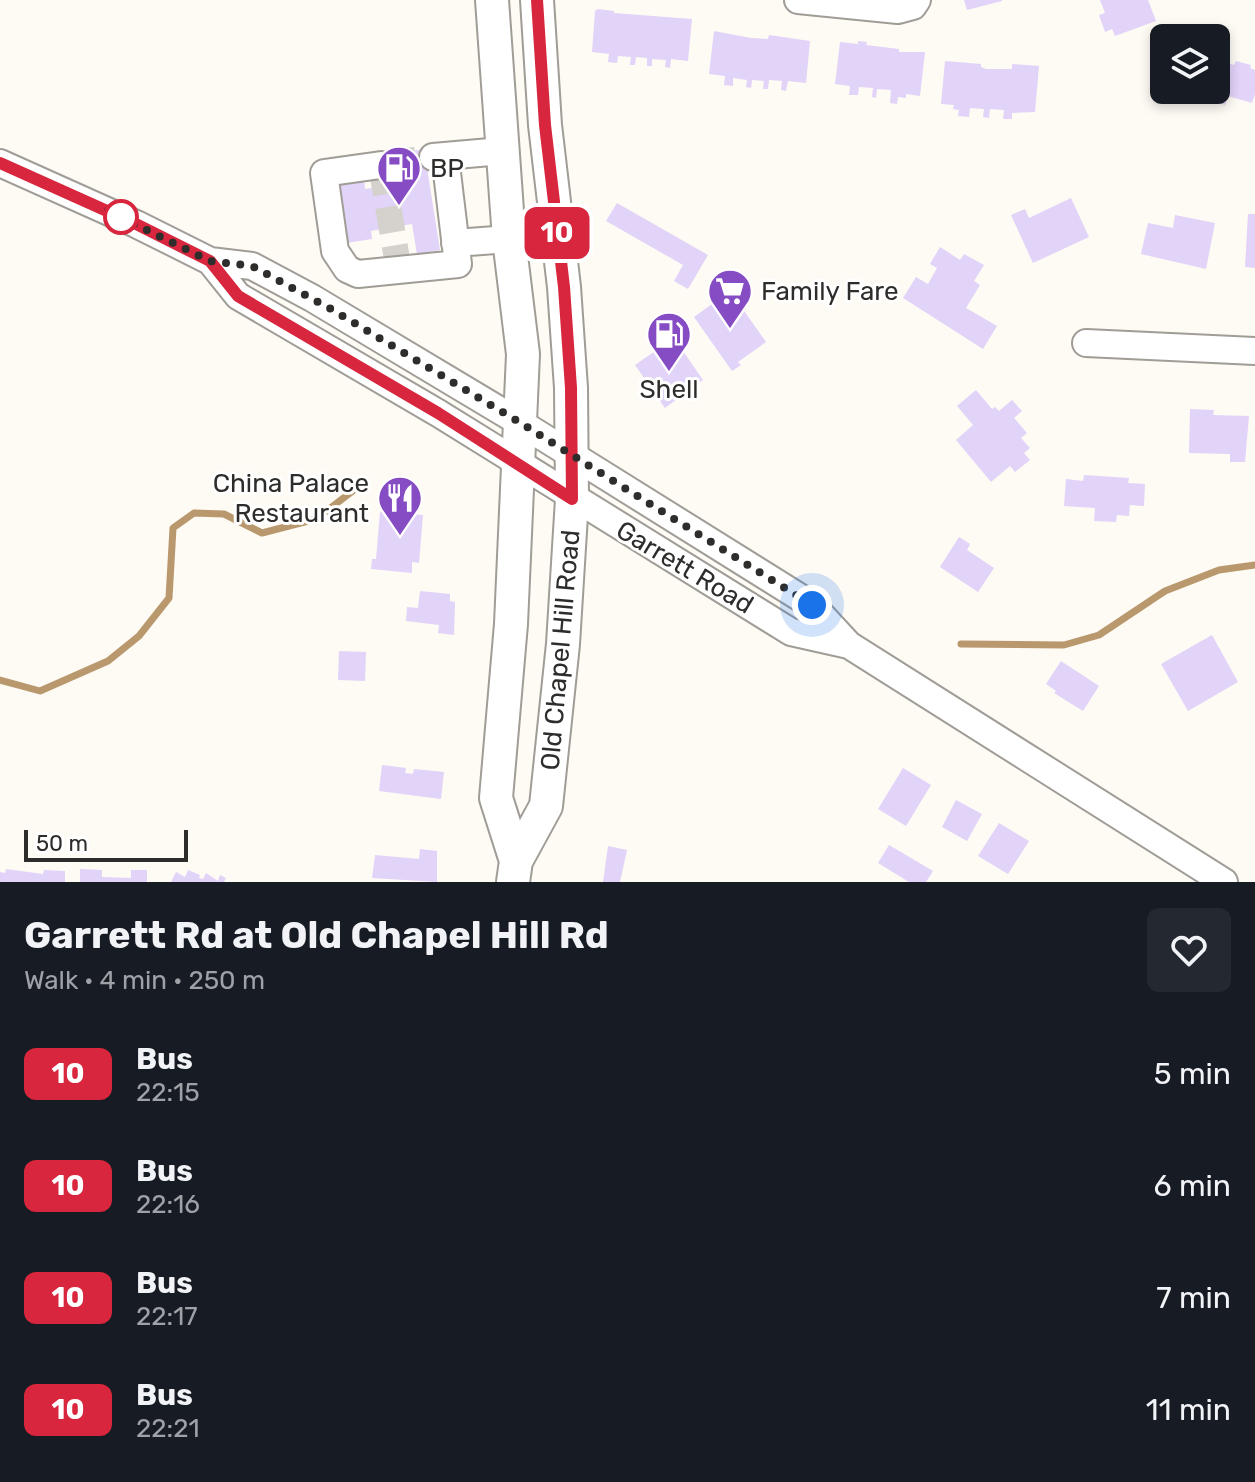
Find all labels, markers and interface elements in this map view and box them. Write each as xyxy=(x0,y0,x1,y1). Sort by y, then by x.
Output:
map controls xyxy=(1150,24,1230,104)
button: layers xyxy=(1150,24,1230,104)
fuel station icon: BP xyxy=(375,144,423,207)
place label: BP xyxy=(430,153,464,184)
unlabelled marker xyxy=(104,200,138,234)
line badge: 10 xyxy=(521,207,593,259)
text: 10 xyxy=(541,216,573,249)
supermarket icon: Family Fare xyxy=(706,267,754,330)
place label: Family Fare xyxy=(761,276,899,307)
fuel station icon: Shell xyxy=(645,310,693,373)
place label: Shell xyxy=(639,374,699,405)
place label: China Palace Restaurant xyxy=(213,468,369,529)
restaurant icon: China Palace Restaurant xyxy=(376,474,424,537)
street label: Garrett Road xyxy=(611,514,759,620)
street label: Old Chapel Hill Road xyxy=(535,528,586,772)
your location xyxy=(792,585,832,625)
scale bar xyxy=(24,826,188,862)
text: 50 m xyxy=(36,830,88,857)
button: heart xyxy=(1147,908,1231,992)
text: Garrett Rd at Old Chapel Hill Rd xyxy=(24,912,609,958)
text: Walk · 4 min · 250 m xyxy=(24,965,265,996)
text: Bus xyxy=(136,1041,193,1077)
text: 5 min xyxy=(1154,1056,1231,1092)
text: 10 xyxy=(52,1057,84,1090)
text: 22:15 xyxy=(136,1077,200,1108)
text: Bus xyxy=(136,1153,193,1189)
text: 6 min xyxy=(1153,1168,1231,1204)
text: 10 xyxy=(52,1169,84,1202)
text: 22:16 xyxy=(136,1189,200,1220)
text: Bus xyxy=(136,1265,193,1301)
text: 7 min xyxy=(1156,1280,1231,1316)
text: 10 xyxy=(52,1281,84,1314)
text: 22:17 xyxy=(136,1301,198,1332)
text: Bus xyxy=(136,1377,193,1413)
text: 11 min xyxy=(1146,1392,1231,1428)
text: 10 xyxy=(52,1393,84,1426)
text: 22:21 xyxy=(136,1413,200,1444)

